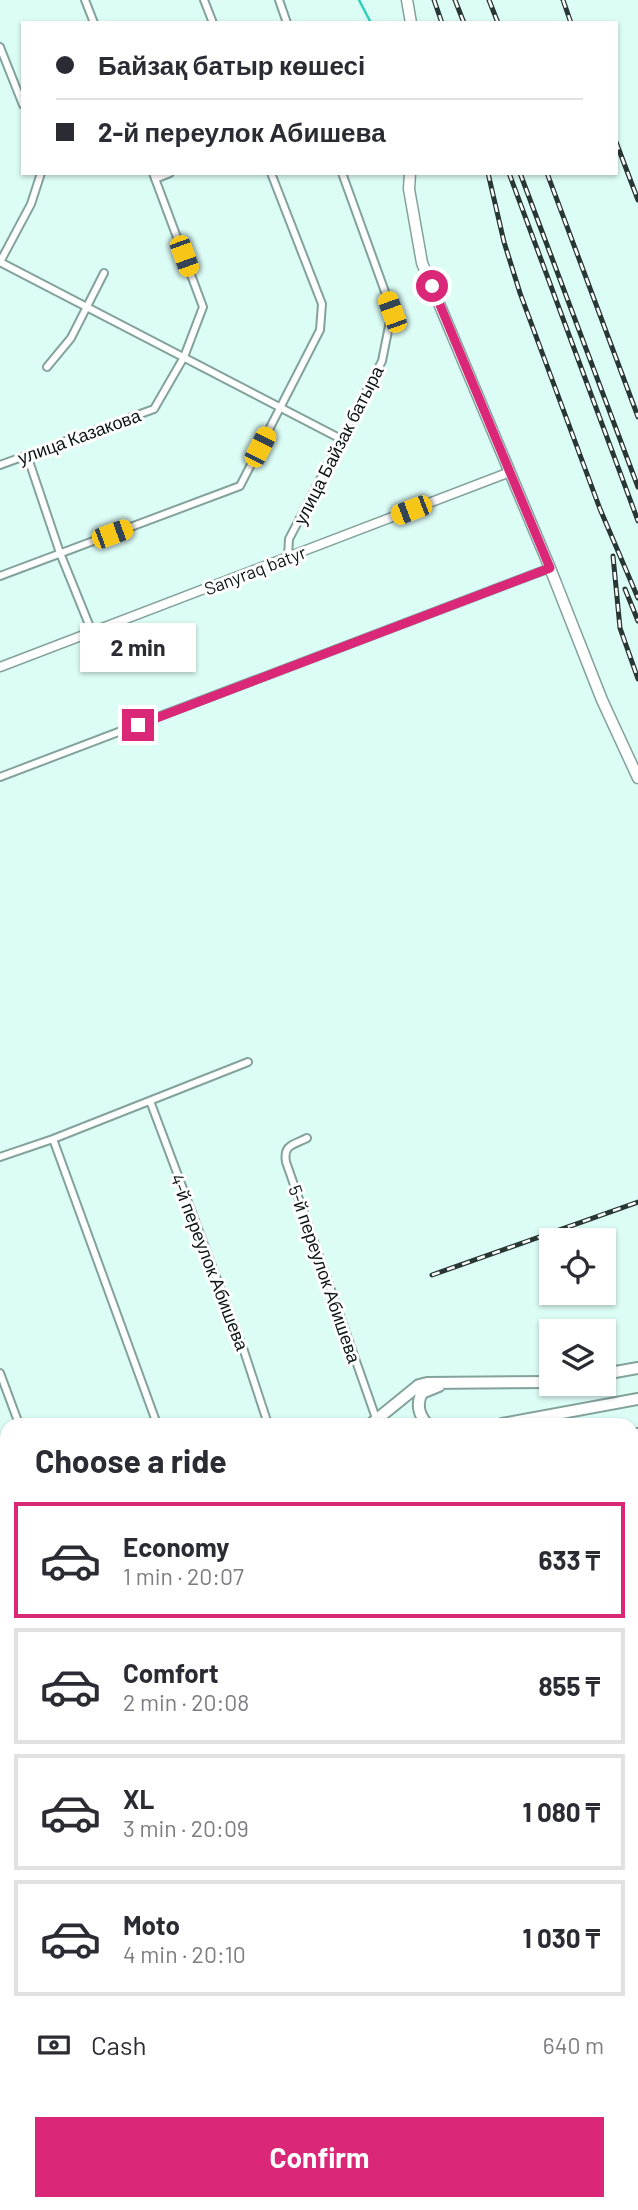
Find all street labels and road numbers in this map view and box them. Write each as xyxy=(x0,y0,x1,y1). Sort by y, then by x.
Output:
street label: улица Байзак батыра xyxy=(288,361,388,528)
street label: улица Казакова xyxy=(15,403,144,468)
street label: Sanyraq batyr xyxy=(201,540,309,599)
street label: 4-й переулок Абишева xyxy=(166,1171,254,1354)
street label: 5-й переулок Абишева xyxy=(284,1182,366,1367)

